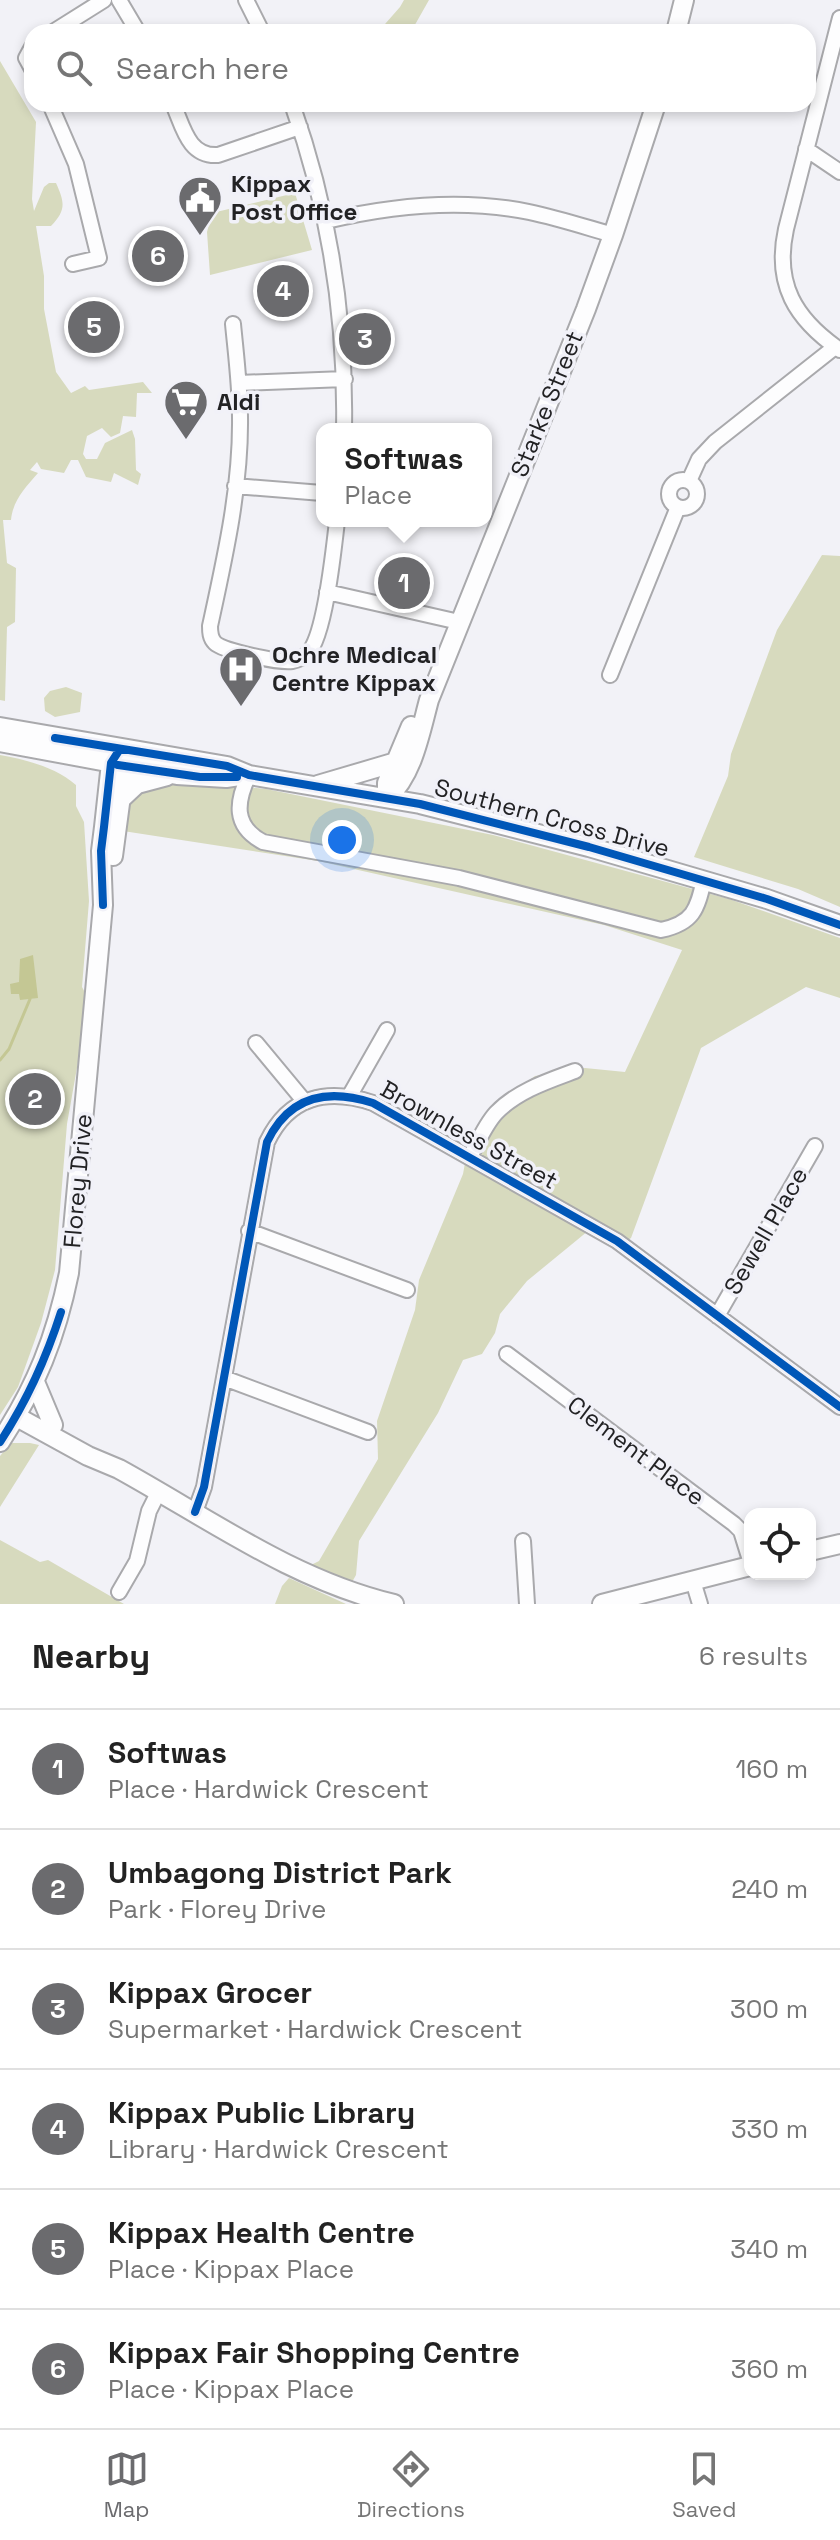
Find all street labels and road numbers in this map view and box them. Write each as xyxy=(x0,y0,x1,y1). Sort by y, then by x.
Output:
street label: Starke Street xyxy=(503,326,590,481)
street label: Southern Cross Drive xyxy=(431,771,673,864)
street label: Brownless Street xyxy=(375,1073,563,1196)
street label: Florey Drive xyxy=(56,1112,99,1249)
street label: Sewell Place xyxy=(717,1161,815,1300)
street label: Clement Place xyxy=(561,1389,711,1512)

